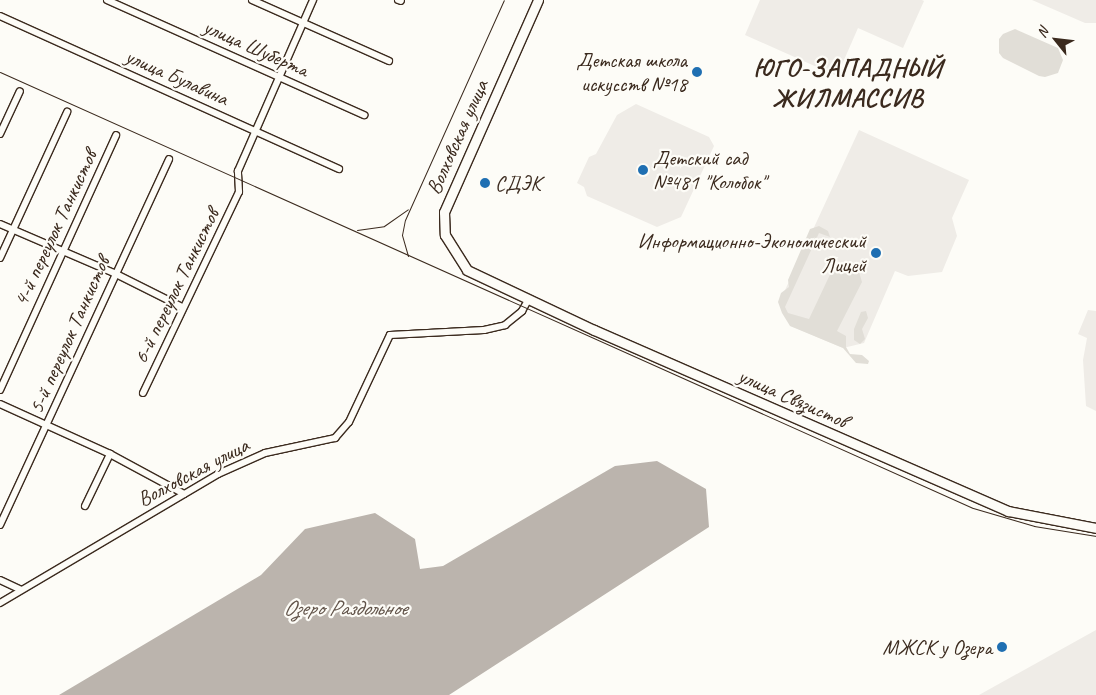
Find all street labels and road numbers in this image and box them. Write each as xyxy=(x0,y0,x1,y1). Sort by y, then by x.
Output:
street label: улица Шуберта xyxy=(200,14,312,82)
street label: улица Булавина xyxy=(121,43,233,111)
street label: Волховская улица xyxy=(420,76,494,198)
street label: 4-й переулок Танкистов xyxy=(8,147,102,309)
street label: 6-й переулок Танкистов xyxy=(128,205,224,367)
street label: 5-й переулок Танкистов xyxy=(23,253,115,417)
street label: улица Связистов xyxy=(735,363,851,433)
street label: Волховская улица xyxy=(133,432,253,512)

